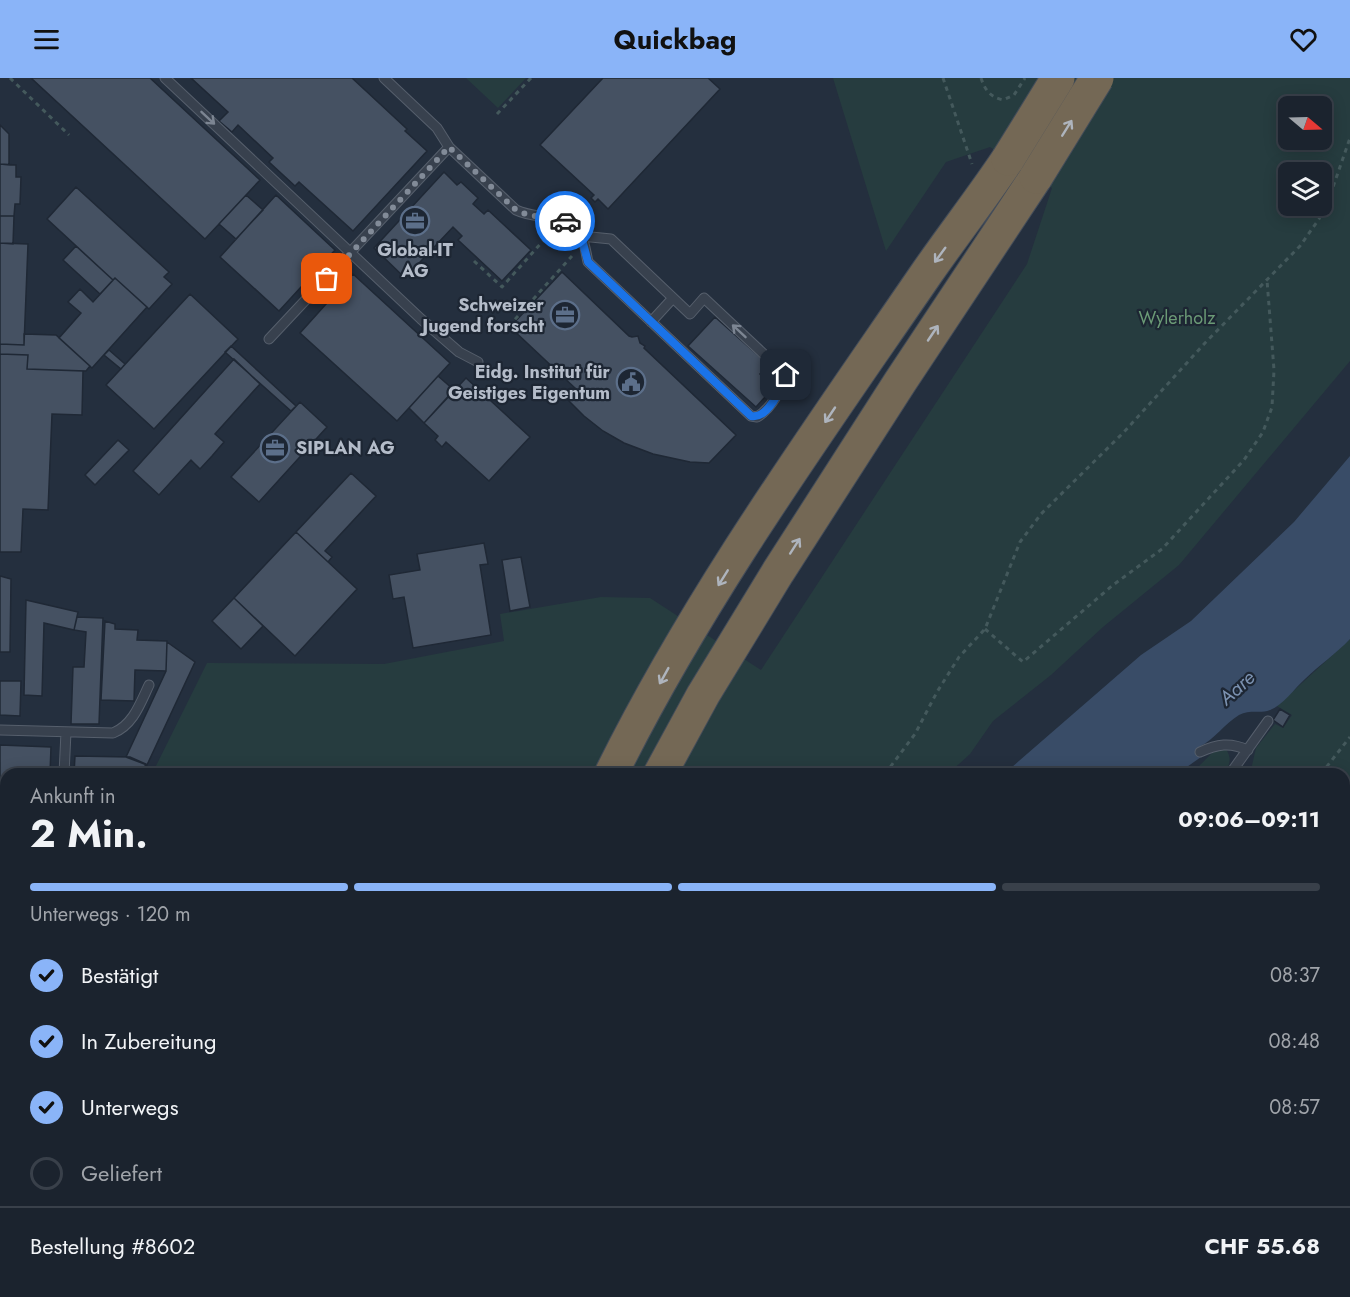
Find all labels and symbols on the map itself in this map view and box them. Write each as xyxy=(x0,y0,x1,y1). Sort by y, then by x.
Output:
north arrow xyxy=(1278,96,1332,150)
one-way arrow xyxy=(200,111,215,125)
one-way arrow xyxy=(1061,120,1073,137)
courier xyxy=(535,191,595,251)
office icon: Global-IT AG xyxy=(399,205,431,237)
place label: Global-IT AG xyxy=(377,237,454,284)
one-way arrow xyxy=(934,246,946,262)
pin xyxy=(301,253,352,304)
place label: Schweizer Jugend forscht xyxy=(419,292,545,339)
office icon: Schweizer Jugend forscht xyxy=(549,299,581,331)
park label: Wylerholz xyxy=(1138,305,1216,331)
one-way arrow xyxy=(732,324,747,339)
one-way arrow xyxy=(927,325,939,342)
pin xyxy=(760,349,811,400)
place label: Eidg. Institut für Geistiges Eigentum xyxy=(448,359,611,406)
public building icon: Eidg. Institut für Geistiges Eigentum xyxy=(615,366,647,398)
one-way arrow xyxy=(823,407,836,424)
office icon: SIPLAN AG xyxy=(259,432,291,464)
place label: SIPLAN AG xyxy=(296,435,395,461)
one-way arrow xyxy=(789,538,801,555)
one-way arrow xyxy=(716,570,729,587)
water label: Aare xyxy=(1212,664,1262,713)
one-way arrow xyxy=(658,667,670,684)

